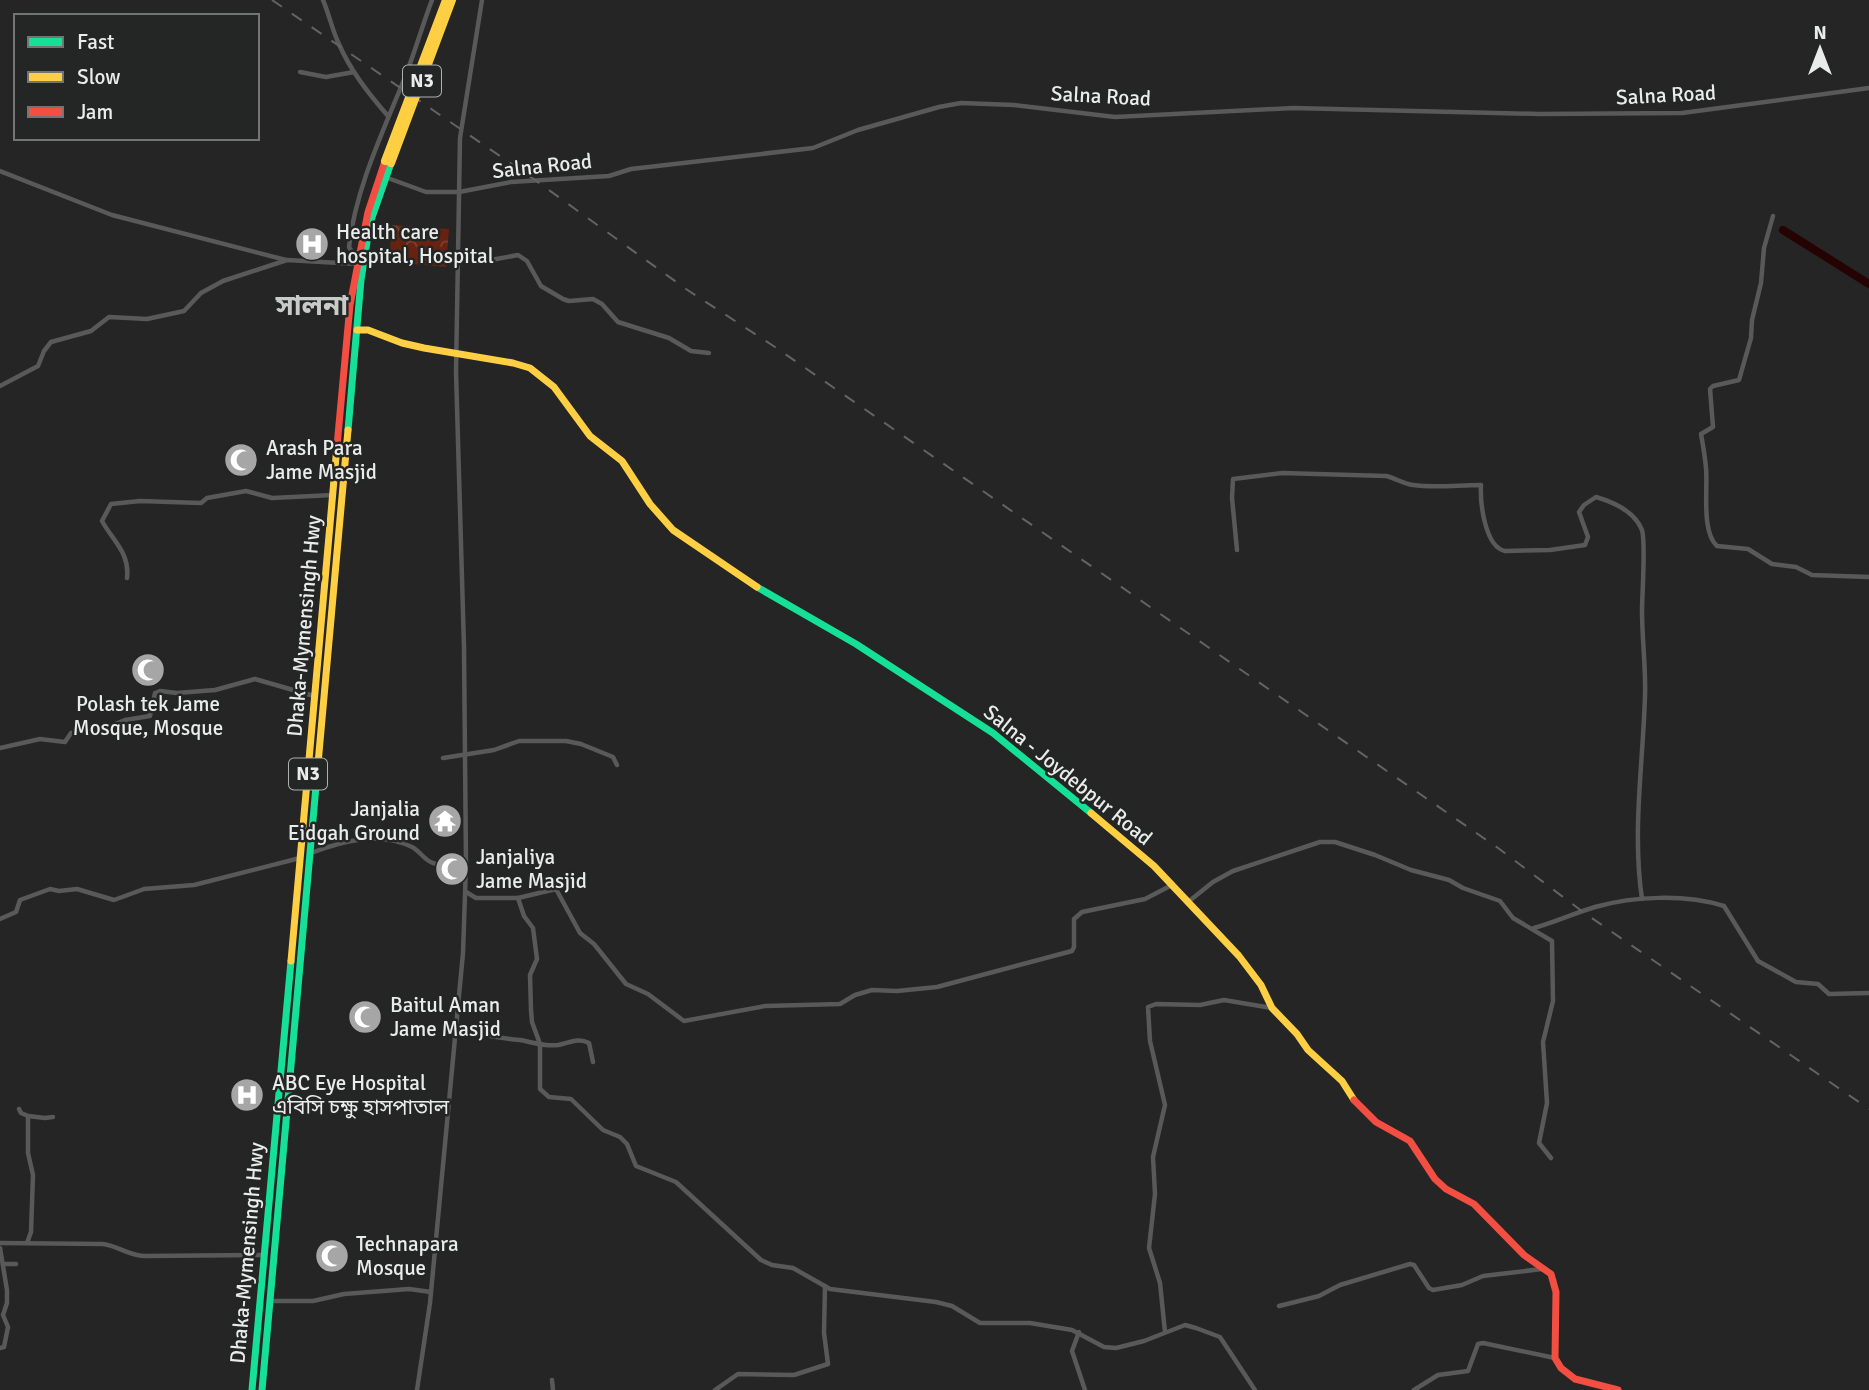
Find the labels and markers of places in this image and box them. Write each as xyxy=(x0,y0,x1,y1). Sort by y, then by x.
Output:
place label: Health care hospital, Hospital xyxy=(336,219,494,269)
hospital icon: Health care hospital, Hospital xyxy=(293,225,331,263)
place label: Arash Para Jame Masjid xyxy=(266,435,377,485)
mosque icon: Arash Para Jame Masjid xyxy=(222,441,260,479)
mosque icon: Polash tek Jame Mosque, Mosque xyxy=(129,651,167,689)
place label: Polash tek Jame Mosque, Mosque xyxy=(73,691,223,741)
place label: Janjalia Eidgah Ground xyxy=(288,796,420,846)
temple icon: Janjalia Eidgah Ground xyxy=(426,802,464,840)
place label: Janjaliya Jame Masjid xyxy=(476,844,587,894)
mosque icon: Janjaliya Jame Masjid xyxy=(433,850,471,888)
place label: Baitul Aman Jame Masjid xyxy=(390,992,501,1042)
mosque icon: Baitul Aman Jame Masjid xyxy=(346,998,384,1036)
place label: ABC Eye Hospital এবিসি চক্ষু হাসপাতাল xyxy=(272,1070,450,1120)
hospital icon: ABC Eye Hospital এবিসি চক্ষু হাসপাতাল xyxy=(228,1076,266,1114)
place label: Technapara Mosque xyxy=(356,1231,459,1281)
mosque icon: Technapara Mosque xyxy=(313,1237,351,1275)

